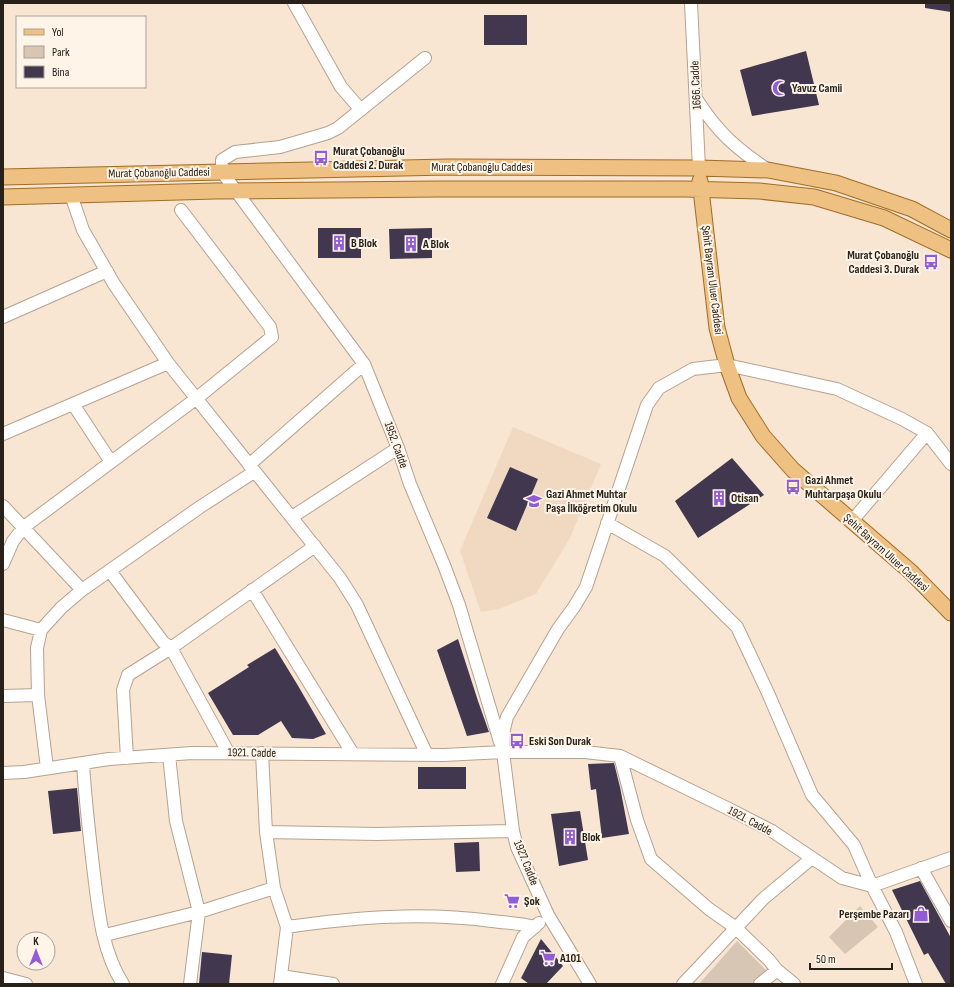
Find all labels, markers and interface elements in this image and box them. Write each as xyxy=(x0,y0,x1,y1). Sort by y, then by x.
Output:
legend xyxy=(16,16,146,88)
text: Yol xyxy=(52,25,64,40)
text: Park xyxy=(52,45,70,60)
street label: 1666. Cadde xyxy=(687,60,705,110)
text: Bina xyxy=(52,65,70,80)
mosque icon: Yavuz Camii xyxy=(771,79,789,97)
place label: Yavuz Camii xyxy=(792,81,842,96)
place label: Murat Çobanoğlu Caddesi 2. Durak xyxy=(333,144,405,173)
bus stop icon: Murat Çobanoğlu Caddesi 2. Durak xyxy=(312,149,330,167)
street label: Murat Çobanoğlu Caddesi xyxy=(431,160,533,175)
street label: Murat Çobanoğlu Caddesi xyxy=(108,165,210,181)
street label: Şehit Bayram Uluer Caddesi xyxy=(698,225,726,335)
building icon: B Blok xyxy=(330,234,348,252)
building icon: A Blok xyxy=(402,235,420,253)
place label: B Blok xyxy=(351,236,377,251)
place label: A Blok xyxy=(422,237,449,252)
place label: Murat Çobanoğlu Caddesi 3. Durak xyxy=(847,248,919,277)
bus stop icon: Murat Çobanoğlu Caddesi 3. Durak xyxy=(922,253,940,271)
street label: 1952. Cadde xyxy=(381,420,411,471)
place label: Gazi Ahmet Muhtarpaşa Okulu xyxy=(805,473,882,502)
bus stop icon: Gazi Ahmet Muhtarpaşa Okulu xyxy=(784,478,802,496)
place label: Gazi Ahmet Muhtar Paşa İlköğretim Okulu xyxy=(546,487,637,516)
building icon: Otisan xyxy=(710,489,728,507)
place label: Otisan xyxy=(731,491,759,506)
school or university icon: Gazi Ahmet Muhtar Paşa İlköğretim Okulu xyxy=(525,492,543,510)
street label: Şehit Bayram Uluer Caddesi xyxy=(840,511,932,595)
bus stop icon: Eski Son Durak xyxy=(508,732,526,750)
place label: Eski Son Durak xyxy=(529,734,591,749)
street label: 1921. Cadde xyxy=(228,745,276,761)
street label: 1921. Cadde xyxy=(725,803,775,839)
building icon: Blok xyxy=(561,828,579,846)
place label: Blok xyxy=(582,830,600,845)
street label: 1927. Cadde xyxy=(510,838,542,888)
supermarket icon: Şok xyxy=(503,892,521,910)
place label: Şok xyxy=(524,894,540,909)
shop icon: Perşembe Pazarı xyxy=(912,905,930,923)
place label: Perşembe Pazarı xyxy=(839,907,909,922)
north arrow xyxy=(16,931,56,971)
text: K xyxy=(33,935,39,948)
scale bar xyxy=(810,945,892,971)
supermarket icon: A101 xyxy=(539,949,557,967)
place label: A101 xyxy=(559,951,581,966)
text: 50 m xyxy=(816,952,836,967)

